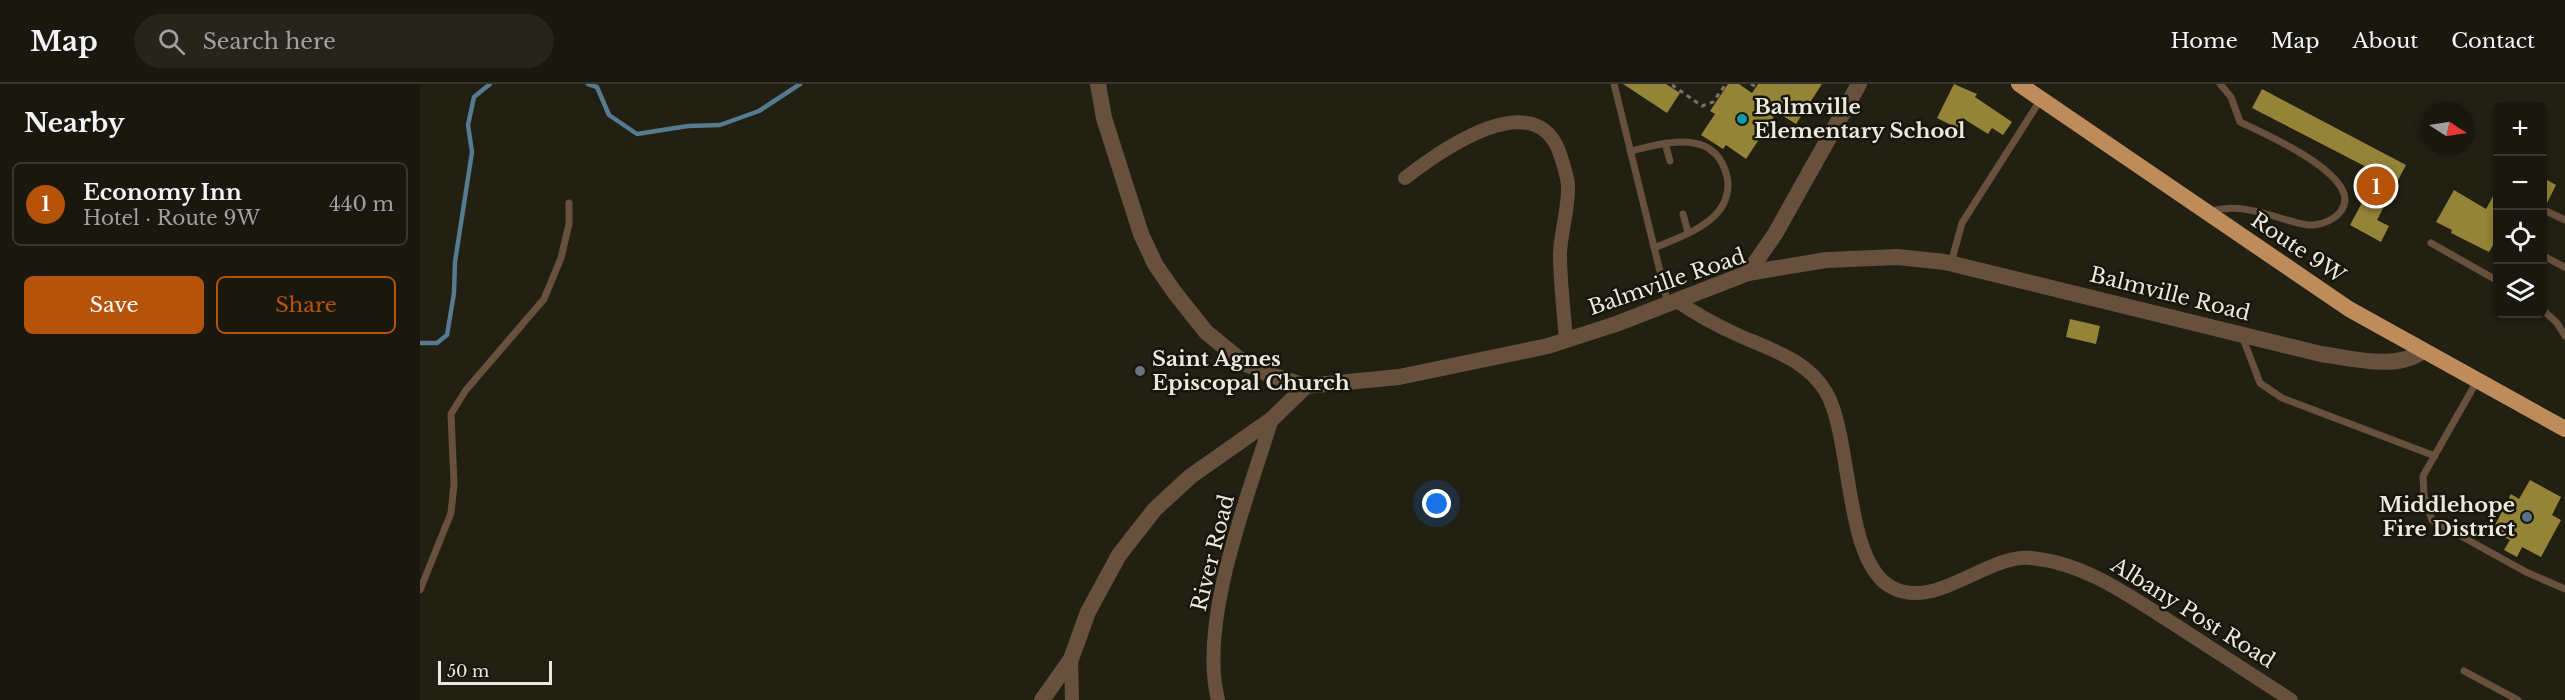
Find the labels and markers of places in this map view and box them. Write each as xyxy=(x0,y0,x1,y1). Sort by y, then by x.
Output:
place label: Balmville Elementary School xyxy=(1754,94,1966,144)
marker: Balmville Elementary School xyxy=(1735,112,1749,126)
pin: 1 xyxy=(2356,164,2396,208)
place label: Saint Agnes Episcopal Church xyxy=(1152,346,1350,396)
marker: Saint Agnes Episcopal Church xyxy=(1133,364,1147,378)
place label: Middlehope Fire District xyxy=(2379,492,2515,542)
marker: Middlehope Fire District xyxy=(2520,510,2534,524)

